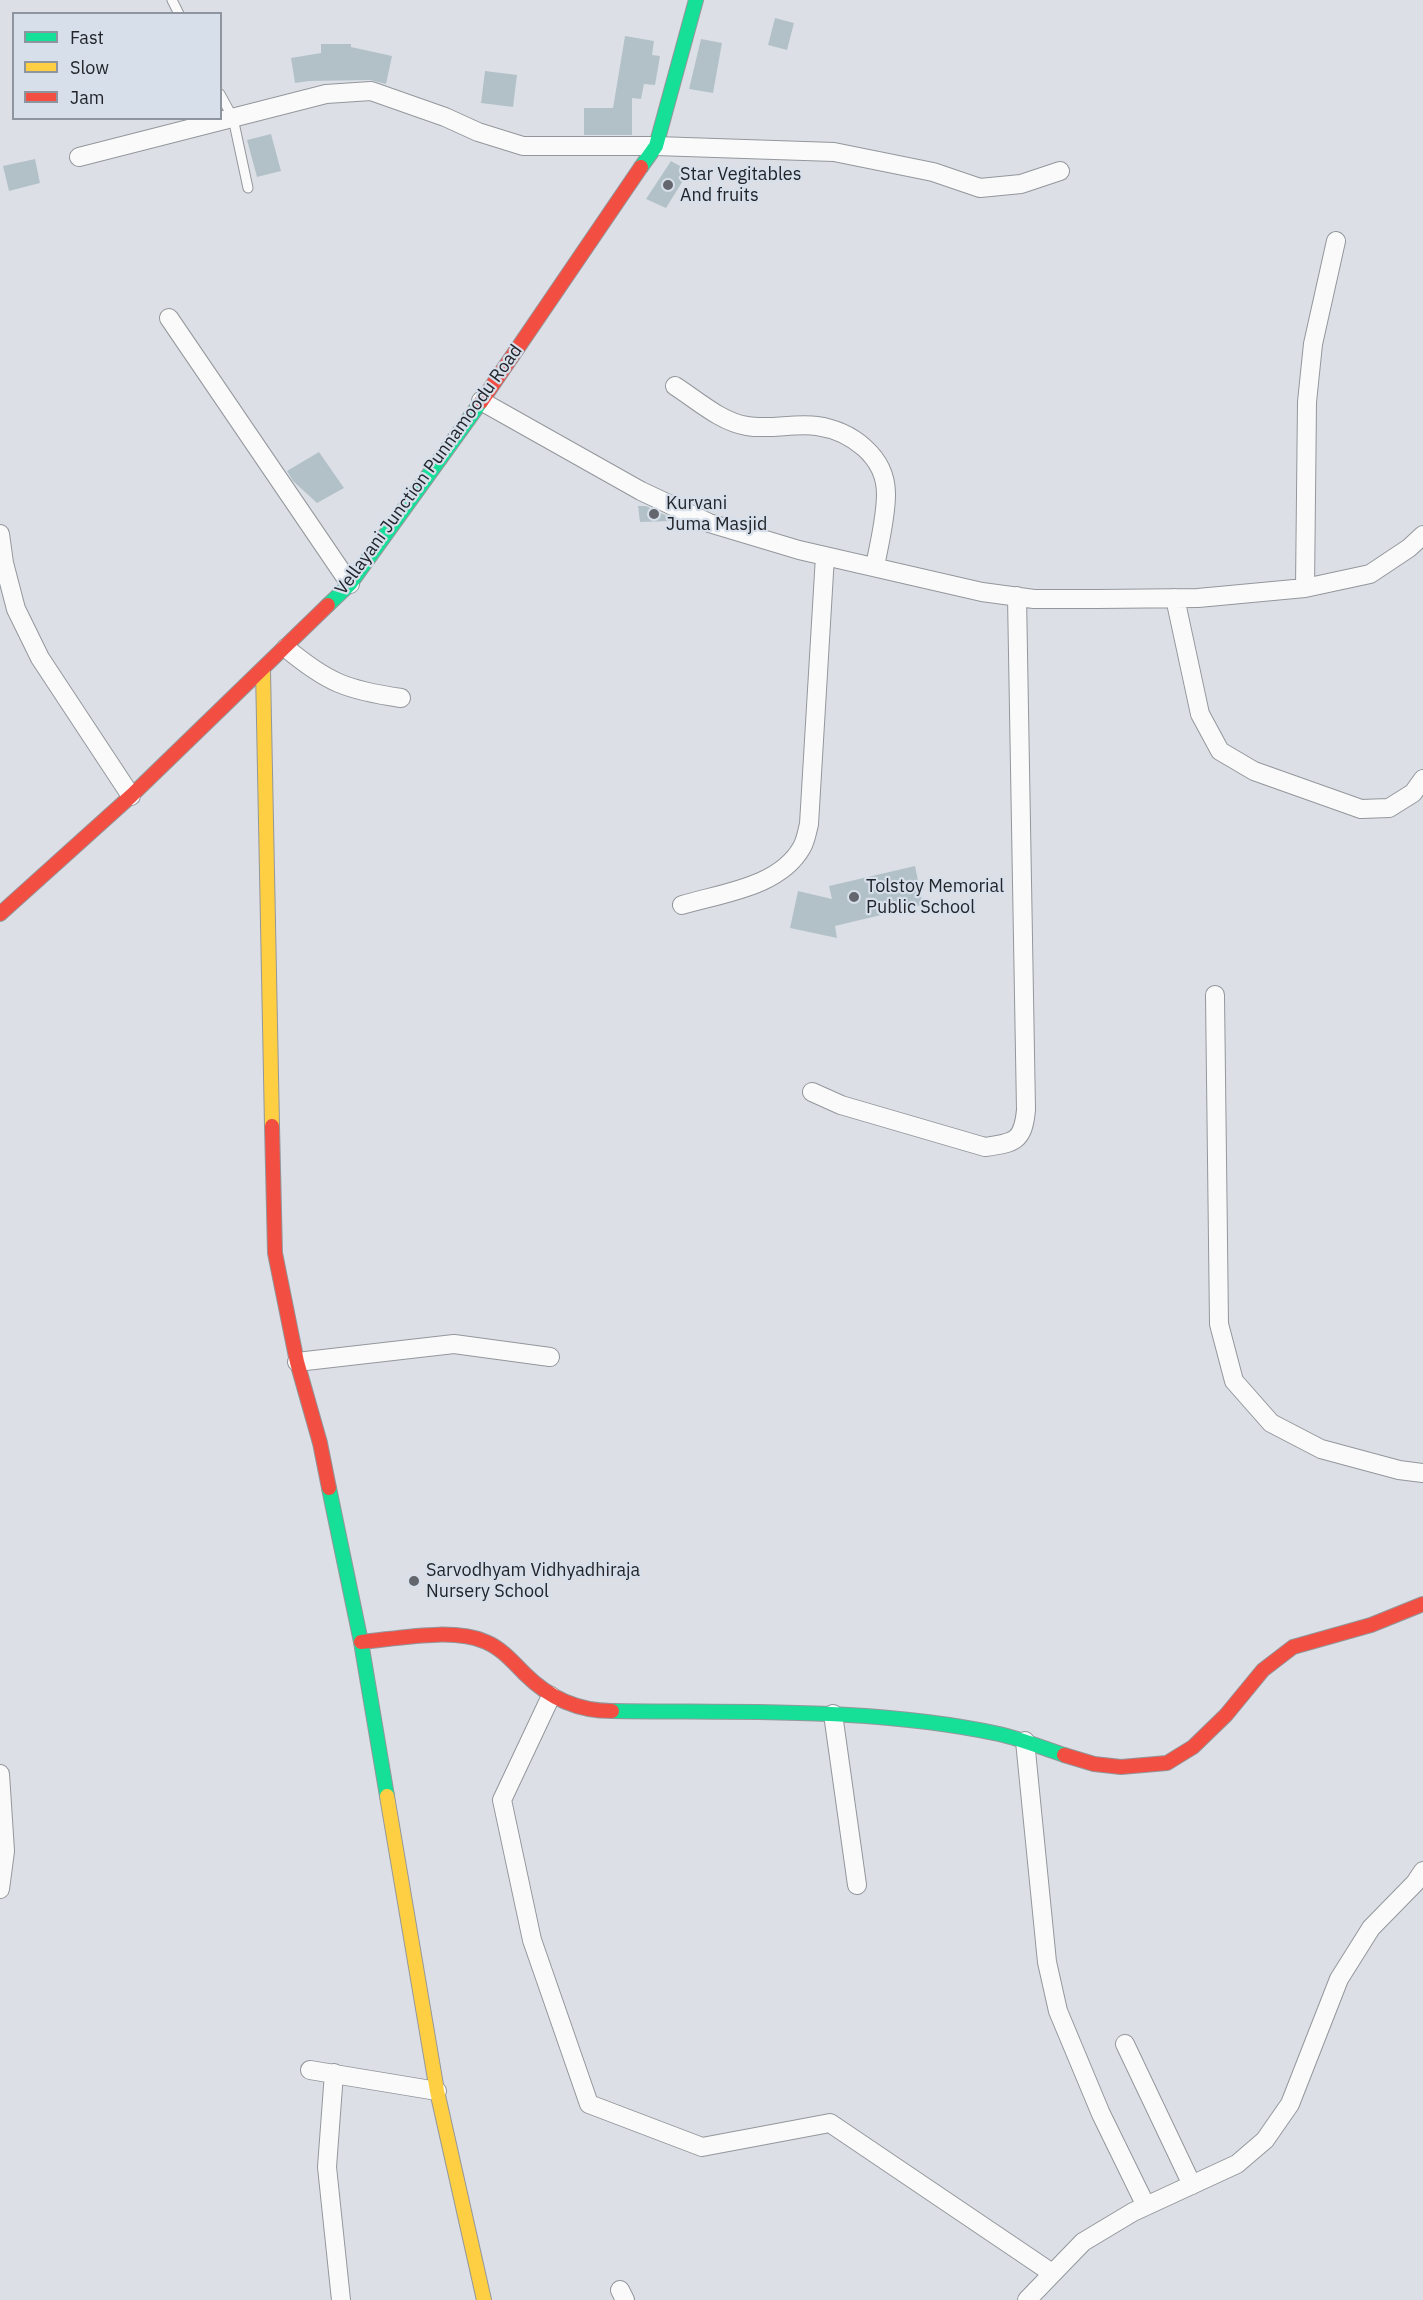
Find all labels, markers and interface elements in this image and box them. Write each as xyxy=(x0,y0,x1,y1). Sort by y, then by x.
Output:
legend xyxy=(12,12,222,120)
text: Fast xyxy=(70,26,104,49)
text: Slow xyxy=(70,56,109,79)
text: Jam xyxy=(70,86,105,109)
place label: Star Vegitables And fruits xyxy=(680,164,801,207)
marker: Star Vegitables And fruits xyxy=(661,178,675,192)
street label: Vellayani Junction Punnamoodu Road xyxy=(331,341,527,599)
place label: Kurvani Juma Masjid xyxy=(666,493,767,536)
marker: Kurvani Juma Masjid xyxy=(647,507,661,521)
place label: Tolstoy Memorial Public School xyxy=(866,876,1004,918)
marker: Tolstoy Memorial Public School xyxy=(847,890,861,904)
place label: Sarvodhyam Vidhyadhiraja Nursery School xyxy=(426,1560,640,1602)
marker: Sarvodhyam Vidhyadhiraja Nursery School xyxy=(407,1574,421,1588)

